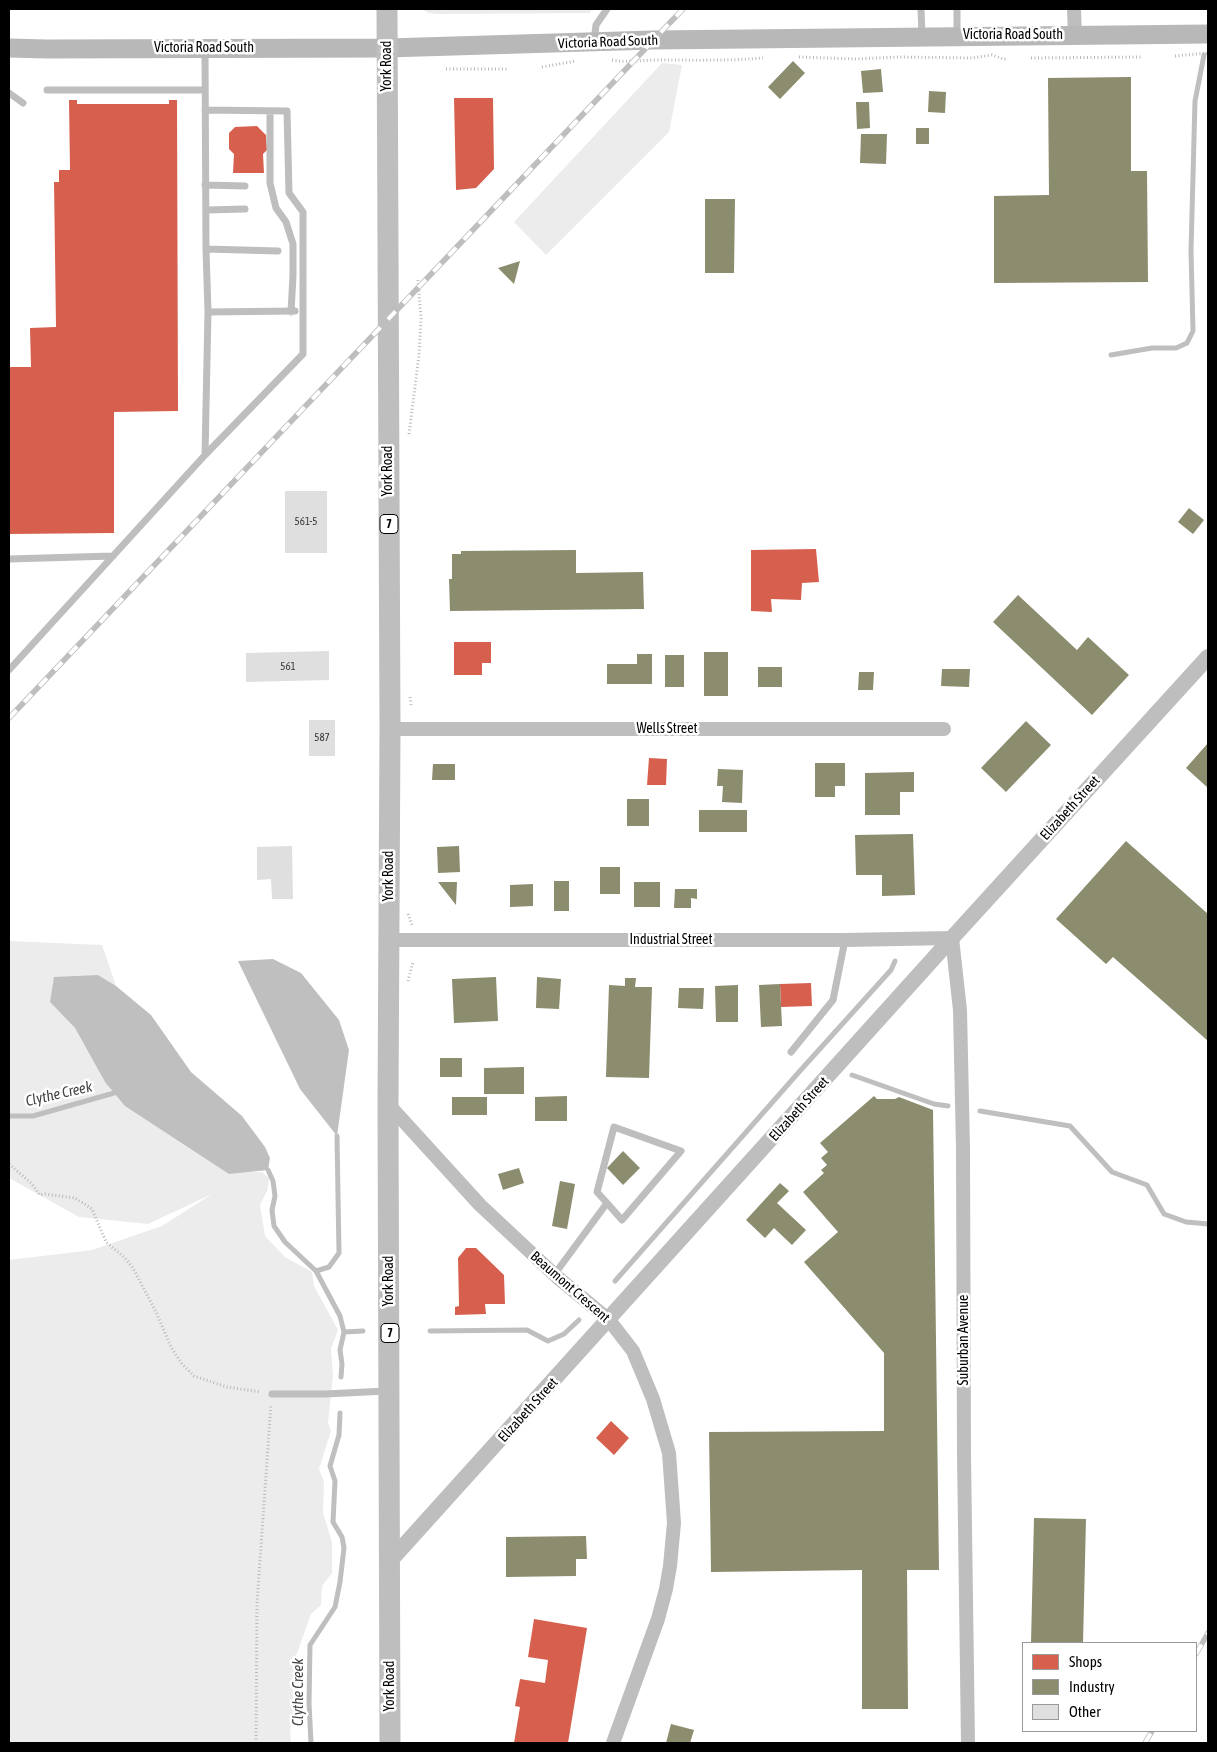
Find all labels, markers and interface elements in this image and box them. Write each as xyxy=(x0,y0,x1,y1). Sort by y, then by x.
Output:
street label: Victoria Road South xyxy=(963,27,1063,43)
street label: Victoria Road South xyxy=(558,32,658,52)
street label: Victoria Road South xyxy=(154,40,254,56)
street label: York Road xyxy=(379,41,395,91)
street label: York Road xyxy=(380,446,396,496)
road number: 7 xyxy=(380,514,398,534)
house number: 561-5 xyxy=(295,515,317,529)
house number: 561 xyxy=(280,660,296,674)
street label: Wells Street xyxy=(636,721,698,737)
house number: 587 xyxy=(314,731,330,745)
street label: Elizabeth Street xyxy=(1037,772,1103,844)
street label: York Road xyxy=(381,851,397,901)
street label: Industrial Street xyxy=(630,932,712,948)
street label: Elizabeth Street xyxy=(766,1073,832,1145)
water label: Clythe Creek xyxy=(24,1078,94,1110)
street label: Beaumont Crescent xyxy=(527,1248,613,1326)
street label: York Road xyxy=(381,1256,397,1306)
street label: Suburban Avenue xyxy=(956,1295,972,1385)
road number: 7 xyxy=(381,1324,399,1342)
street label: Elizabeth Street xyxy=(495,1374,561,1446)
legend xyxy=(1022,1642,1197,1732)
text: Shops xyxy=(1069,1653,1102,1670)
water label: Clythe Creek xyxy=(289,1658,307,1726)
street label: York Road xyxy=(382,1661,398,1711)
text: Industry xyxy=(1069,1678,1115,1695)
text: Other xyxy=(1069,1703,1101,1720)

